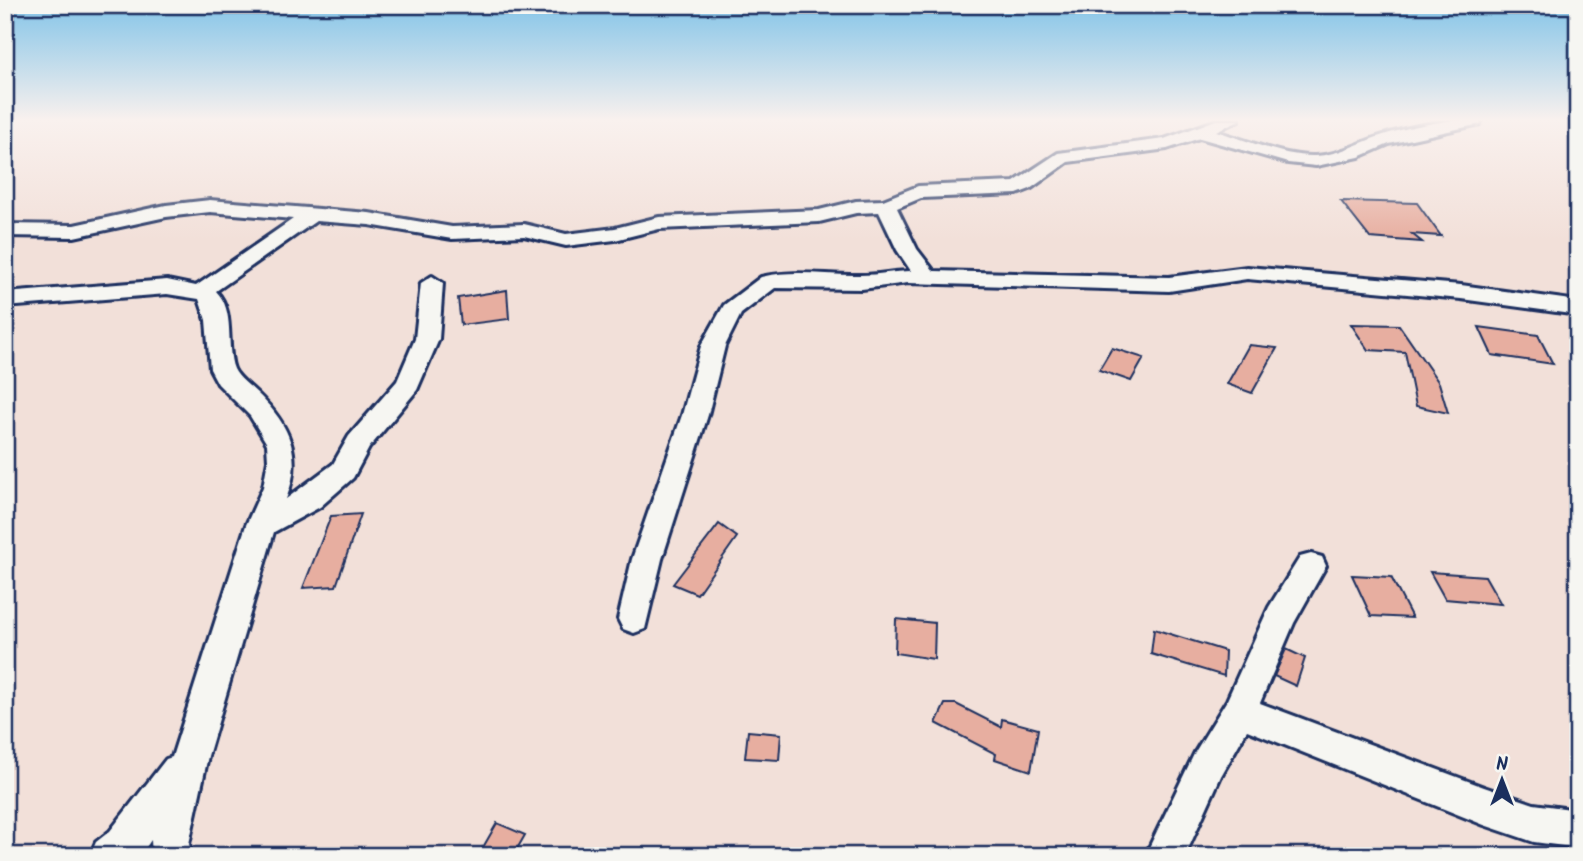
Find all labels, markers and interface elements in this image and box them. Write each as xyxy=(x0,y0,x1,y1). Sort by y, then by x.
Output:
north arrow xyxy=(1468,746,1538,816)
text: N xyxy=(1496,750,1508,780)

